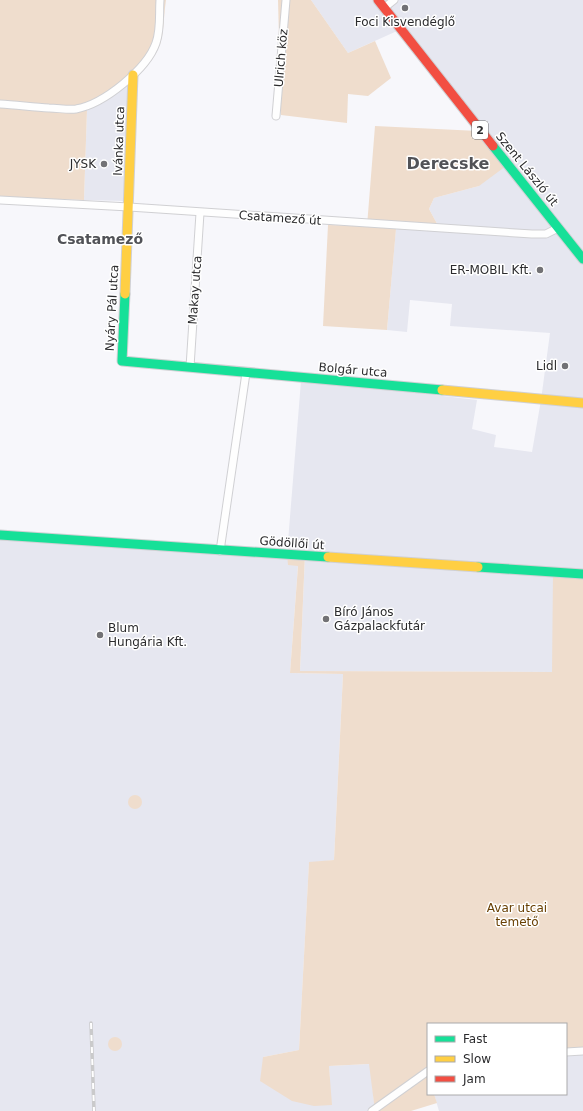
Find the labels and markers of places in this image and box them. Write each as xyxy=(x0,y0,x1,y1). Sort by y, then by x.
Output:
marker: Foci Kisvendéglő xyxy=(400,3,410,13)
place label: Foci Kisvendéglő xyxy=(355,15,455,29)
place label: JYSK xyxy=(69,157,97,171)
marker: JYSK xyxy=(99,159,109,169)
place label: ER-MOBIL Kft. xyxy=(450,263,532,277)
marker: ER-MOBIL Kft. xyxy=(535,265,545,275)
place label: Lidl xyxy=(536,359,557,373)
marker: Lidl xyxy=(560,361,570,371)
place label: Bíró János Gázpalackfutár xyxy=(334,605,425,633)
marker: Bíró János Gázpalackfutár xyxy=(321,614,331,624)
place label: Blum Hungária Kft. xyxy=(108,621,187,649)
marker: Blum Hungária Kft. xyxy=(95,630,105,640)

